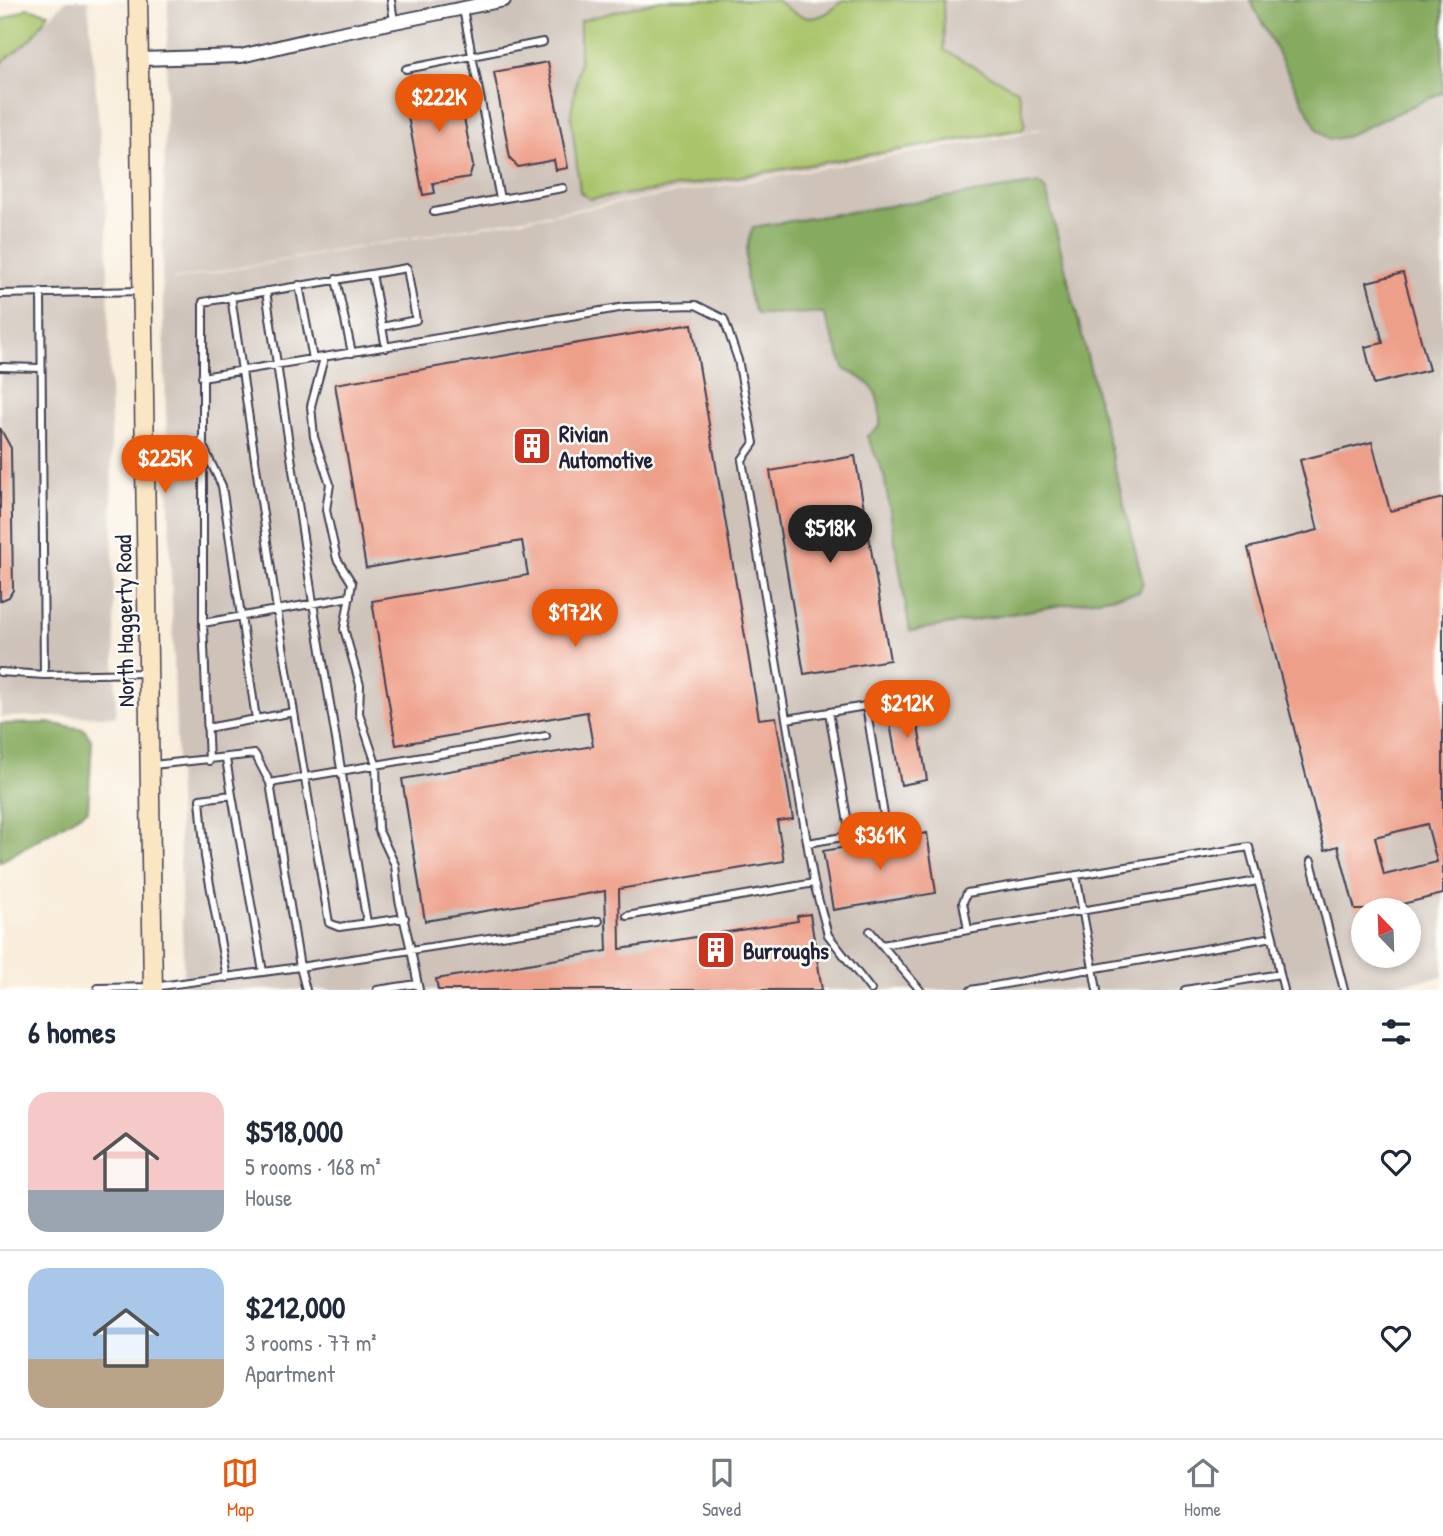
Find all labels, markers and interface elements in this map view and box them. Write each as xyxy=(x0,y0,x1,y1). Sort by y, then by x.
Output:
pin: $222K xyxy=(390,74,488,134)
text: $222K xyxy=(411,81,467,112)
place label: Rivian Automotive xyxy=(559,418,654,475)
building icon: Rivian Automotive xyxy=(511,425,553,467)
pin: $225K xyxy=(116,435,214,495)
text: $225K xyxy=(138,442,192,473)
pin: $518K xyxy=(781,505,879,565)
text: $518K xyxy=(804,512,856,543)
street label: North Haggerty Road xyxy=(107,535,141,707)
pin: $172K xyxy=(526,590,624,649)
text: $172K xyxy=(548,596,602,627)
pin: $212K xyxy=(858,680,956,740)
text: $212K xyxy=(880,687,934,718)
pin: $361K xyxy=(831,812,929,872)
text: $361K xyxy=(854,819,906,850)
north arrow xyxy=(1351,898,1421,968)
map controls xyxy=(1351,898,1421,968)
building icon: Burroughs xyxy=(695,929,737,971)
place label: Burroughs xyxy=(743,935,829,967)
text: 6 homes xyxy=(28,1012,115,1052)
icon: filters xyxy=(1377,1013,1415,1051)
text: $518,000 xyxy=(245,1111,343,1151)
icon: home xyxy=(84,1120,168,1204)
icon: heart xyxy=(1377,1143,1415,1181)
text: 5 rooms · 168 m² xyxy=(245,1151,381,1182)
text: House xyxy=(245,1182,292,1213)
text: $212,000 xyxy=(245,1287,346,1327)
icon: home xyxy=(84,1296,168,1380)
icon: heart xyxy=(1377,1319,1415,1357)
text: 3 rooms · 77 m² xyxy=(245,1327,377,1358)
text: Apartment xyxy=(245,1358,335,1389)
tab: Map xyxy=(221,1454,259,1522)
tab: Saved xyxy=(702,1454,741,1522)
tab: Home xyxy=(1184,1454,1222,1522)

